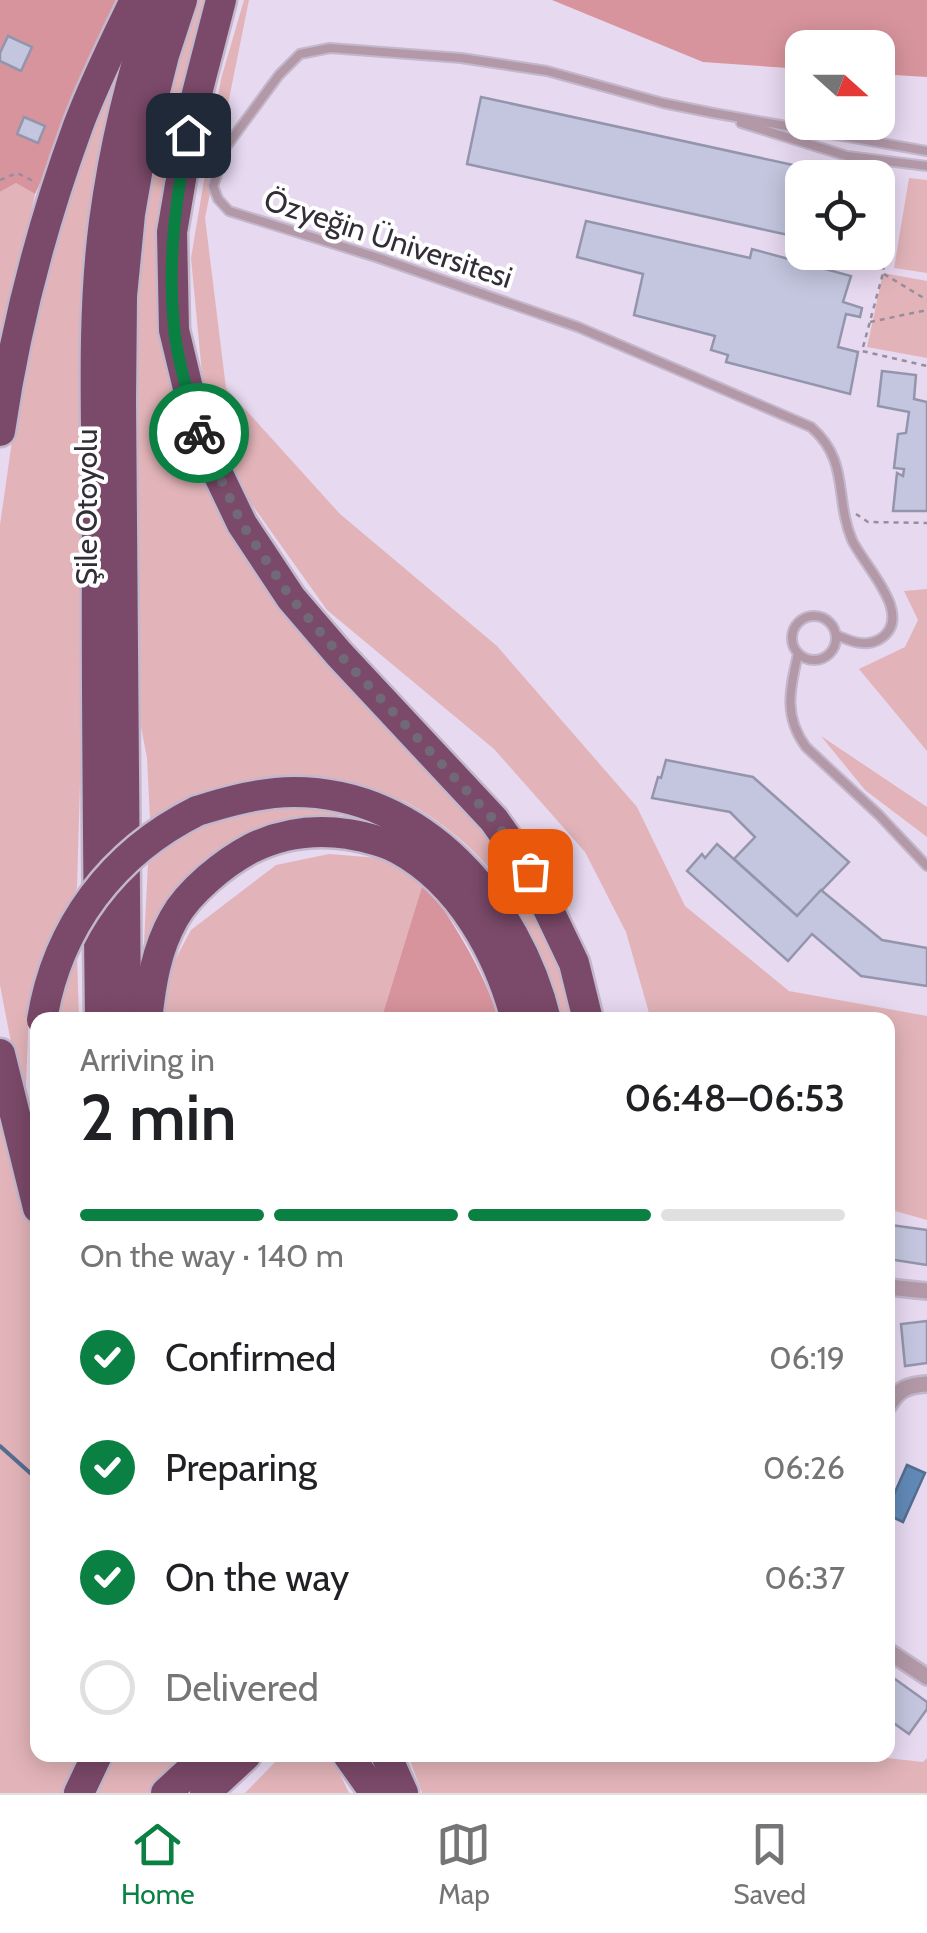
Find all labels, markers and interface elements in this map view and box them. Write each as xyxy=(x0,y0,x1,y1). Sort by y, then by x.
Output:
north arrow xyxy=(785,30,895,140)
map controls xyxy=(785,30,895,270)
pin xyxy=(146,93,231,178)
icon: home xyxy=(161,108,216,163)
button: locate xyxy=(785,160,895,270)
street label: Özyeğin Üniversitesi xyxy=(259,181,517,296)
courier xyxy=(149,383,249,483)
icon: bike xyxy=(172,406,227,461)
street label: Şile Otoyolu xyxy=(68,429,105,585)
pin xyxy=(488,829,573,914)
icon: bag xyxy=(503,844,558,899)
text: Arriving in xyxy=(80,1040,215,1079)
text: 06:48–06:53 xyxy=(624,1074,845,1121)
text: 2 min xyxy=(80,1077,237,1156)
text: On the way · 140 m xyxy=(80,1236,344,1275)
icon: check xyxy=(80,1330,135,1385)
text: Confirmed xyxy=(165,1334,336,1381)
text: 06:19 xyxy=(769,1338,845,1377)
icon: check xyxy=(80,1440,135,1495)
text: Preparing xyxy=(165,1444,317,1491)
text: 06:26 xyxy=(763,1448,845,1487)
icon: check xyxy=(80,1550,135,1605)
text: On the way xyxy=(165,1554,349,1601)
text: 06:37 xyxy=(764,1558,845,1597)
text: Delivered xyxy=(165,1664,319,1711)
tab: Home xyxy=(121,1817,195,1911)
tab: Map xyxy=(436,1817,491,1911)
tab: Saved xyxy=(733,1817,806,1911)

